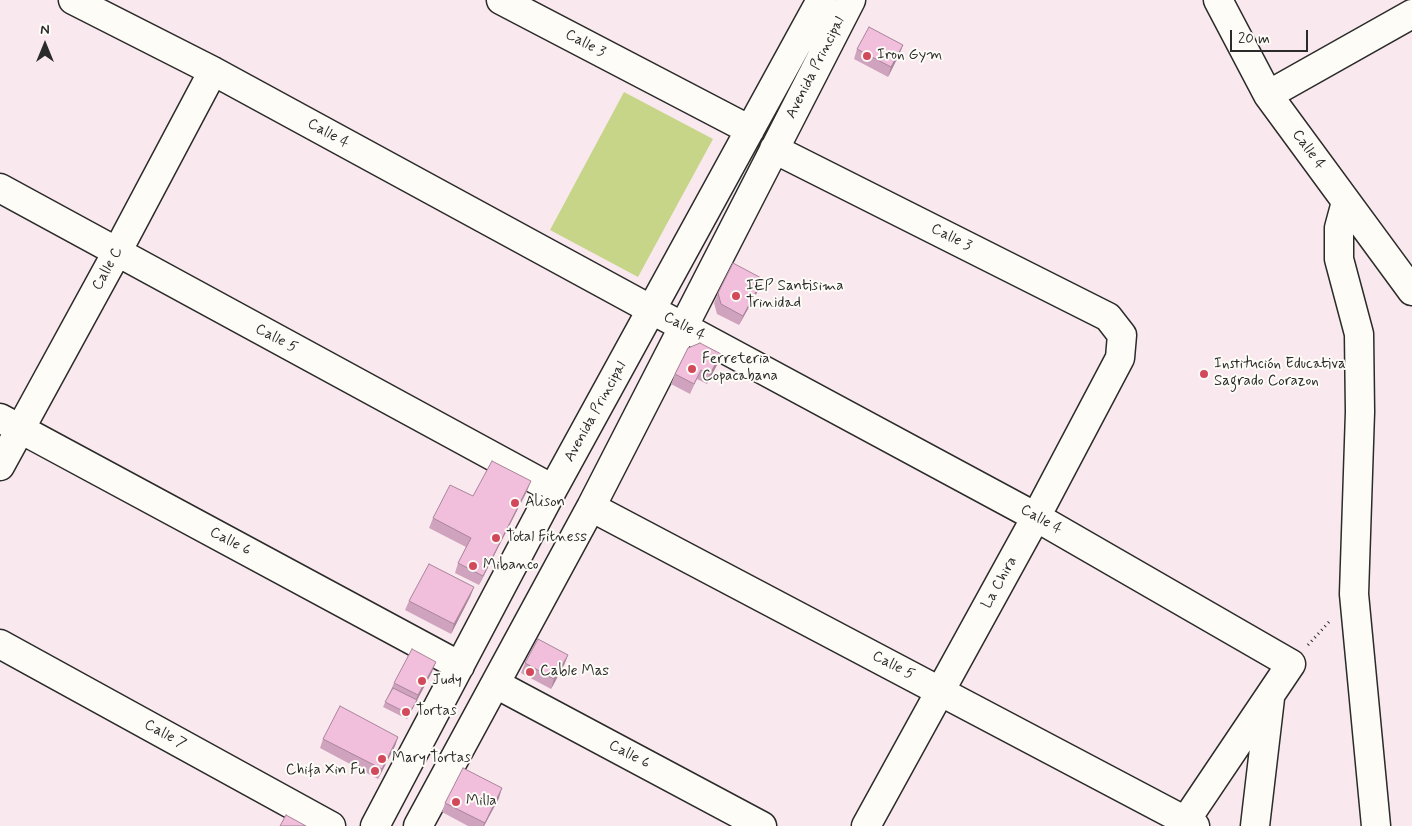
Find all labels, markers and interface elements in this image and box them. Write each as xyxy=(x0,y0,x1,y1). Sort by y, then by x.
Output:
street label: Avenida Principal xyxy=(783,14,849,122)
north arrow xyxy=(20,20,70,70)
scale bar xyxy=(1232,20,1310,52)
text: N xyxy=(40,21,50,39)
street label: Calle 3 xyxy=(562,26,608,62)
text: 20 m xyxy=(1238,29,1270,49)
place label: Iron Gym xyxy=(877,47,942,65)
marker: Iron Gym xyxy=(861,50,873,62)
street label: Calle 4 xyxy=(304,115,352,153)
street label: Calle 4 xyxy=(1287,126,1329,174)
street label: Calle 3 xyxy=(928,220,974,256)
street label: Calle C xyxy=(89,244,127,294)
place label: IEP Santisima Trinidad xyxy=(746,278,844,313)
marker: IEP Santisima Trinidad xyxy=(730,290,742,302)
street label: Calle 4 xyxy=(660,308,708,346)
street label: Calle 5 xyxy=(252,320,300,358)
place label: Ferreteria Copacabana xyxy=(702,351,778,386)
place label: Institución Educativa Sagrado Corazon xyxy=(1214,356,1346,391)
street label: Avenida Principal xyxy=(561,359,631,465)
marker: Ferreteria Copacabana xyxy=(686,363,698,375)
marker: Institución Educativa Sagrado Corazon xyxy=(1198,368,1210,380)
place label: Alison xyxy=(525,494,565,512)
marker: Alison xyxy=(509,497,521,509)
street label: Calle 4 xyxy=(1017,501,1065,539)
street label: Calle 6 xyxy=(206,524,254,560)
place label: Total Fitness xyxy=(506,529,587,547)
marker: Total Fitness xyxy=(490,532,502,544)
street label: La Chira xyxy=(978,554,1022,612)
place label: Mibanco xyxy=(483,557,538,575)
marker: Mibanco xyxy=(467,560,479,572)
street label: Calle 5 xyxy=(869,647,917,685)
place label: Cable Mas xyxy=(540,663,609,681)
marker: Cable Mas xyxy=(524,666,536,678)
place label: Judy xyxy=(432,672,462,690)
marker: Judy xyxy=(416,675,428,687)
place label: Tortas xyxy=(416,703,457,721)
marker: Tortas xyxy=(400,706,412,718)
street label: Calle 7 xyxy=(141,716,189,754)
street label: Calle 6 xyxy=(605,737,653,773)
place label: Mary Tortas xyxy=(392,750,471,768)
marker: Mary Tortas xyxy=(376,753,388,765)
place label: Chifa Xin Fu xyxy=(286,762,365,780)
marker: Chifa Xin Fu xyxy=(369,765,381,777)
place label: Milla xyxy=(466,793,497,811)
marker: Milla xyxy=(450,796,462,808)

